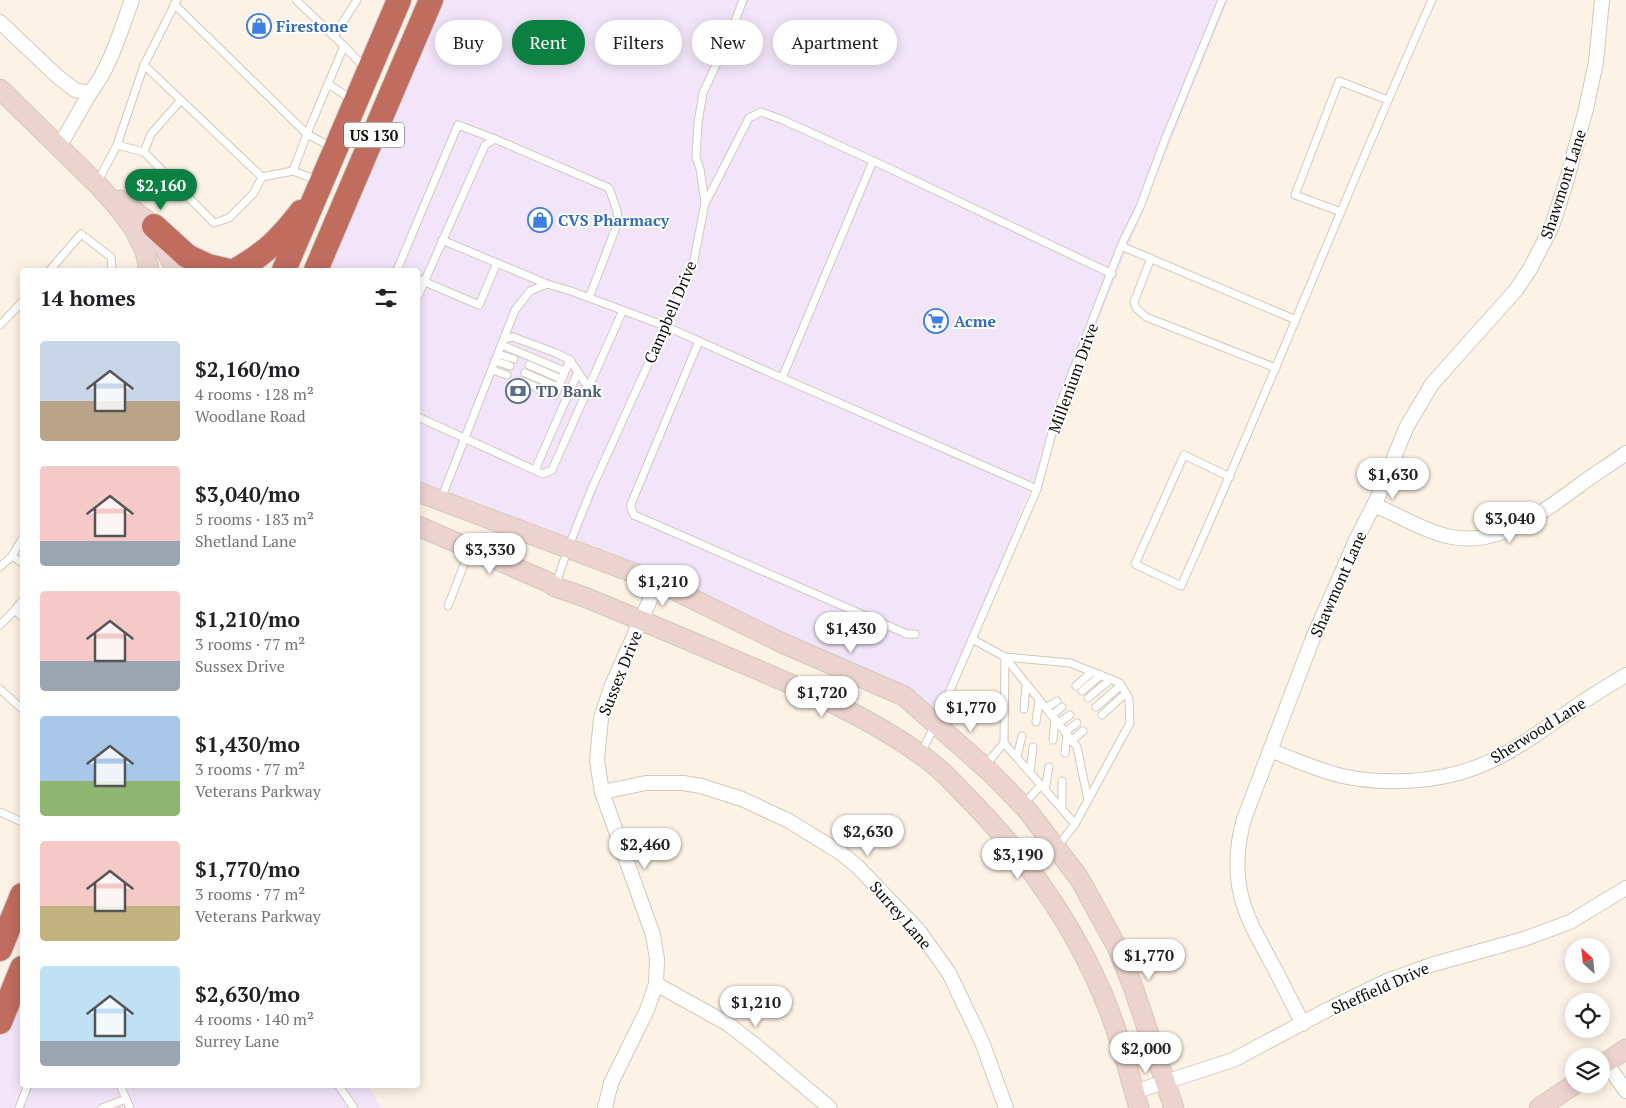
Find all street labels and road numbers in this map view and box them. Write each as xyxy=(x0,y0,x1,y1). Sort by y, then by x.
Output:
road number: US 130 xyxy=(344,122,404,148)
street label: Shawmont Lane xyxy=(1535,126,1591,242)
street label: Campbell Drive xyxy=(638,257,702,367)
street label: Millenium Drive xyxy=(1043,320,1103,436)
street label: Shawmont Lane xyxy=(1305,527,1371,641)
street label: Sussex Drive xyxy=(593,627,647,719)
street label: Sherwood Lane xyxy=(1486,692,1590,768)
street label: Surrey Lane xyxy=(865,876,937,954)
street label: Sheffield Drive xyxy=(1328,957,1432,1019)

